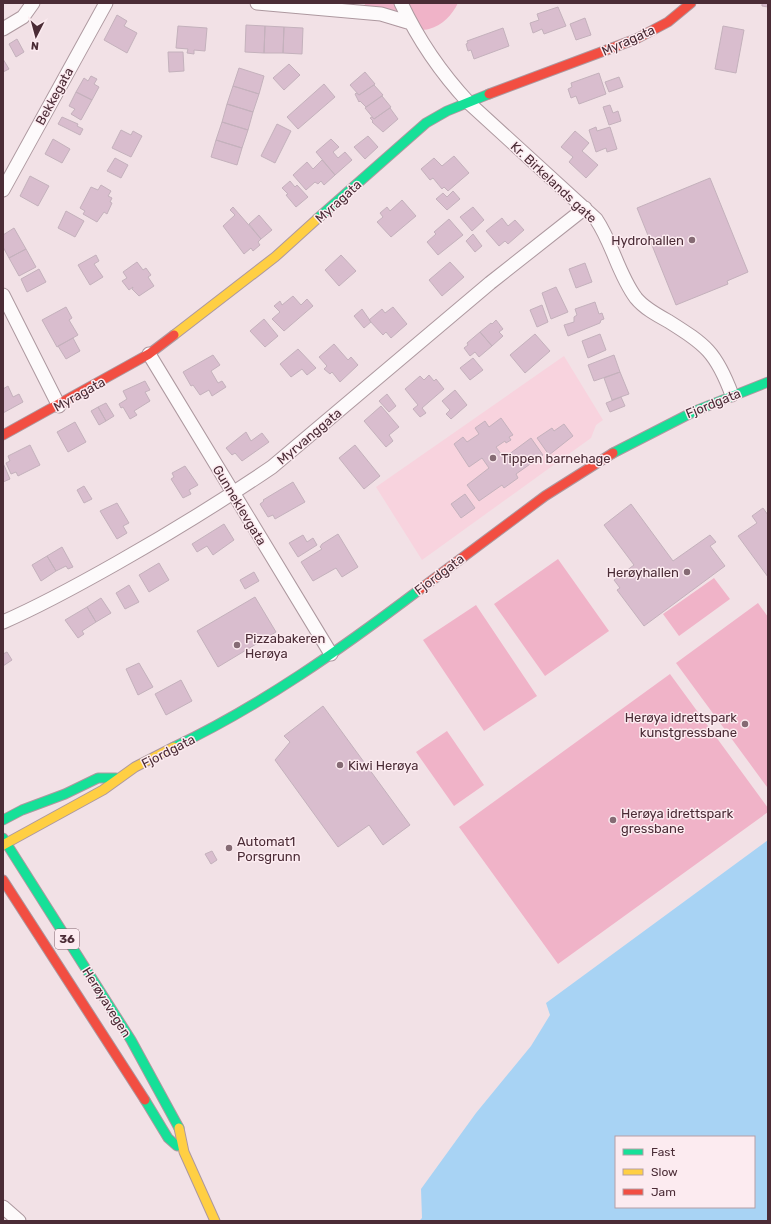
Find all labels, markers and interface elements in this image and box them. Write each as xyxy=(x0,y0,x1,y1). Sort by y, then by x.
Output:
north arrow xyxy=(16,16,56,56)
street label: Myragata xyxy=(599,22,658,60)
text: N xyxy=(30,39,40,52)
street label: Bekkegata xyxy=(32,65,77,128)
street label: Kr. Birkelands gate xyxy=(507,139,600,227)
street label: Myragata xyxy=(312,177,365,227)
place label: Hydrohallen xyxy=(611,233,684,248)
marker: Hydrohallen xyxy=(687,235,697,245)
street label: Myragata xyxy=(51,374,108,416)
street label: Fjordgata xyxy=(683,386,743,422)
street label: Myrvanggata xyxy=(274,405,345,468)
place label: Tippen barnehage xyxy=(501,451,611,467)
marker: Tippen barnehage xyxy=(488,453,498,463)
street label: Gunneklevgata xyxy=(209,463,269,549)
street label: Fjordgata xyxy=(412,551,468,599)
place label: Herøyhallen xyxy=(607,565,679,580)
marker: Herøyhallen xyxy=(682,567,692,577)
place label: Pizzabakeren Herøya xyxy=(245,631,325,661)
marker: Pizzabakeren Herøya xyxy=(232,640,242,650)
place label: Herøya idrettspark kunstgressbane xyxy=(625,710,737,741)
marker: Herøya idrettspark kunstgressbane xyxy=(740,719,750,729)
street label: Fjordgata xyxy=(139,732,198,772)
place label: Kiwi Herøya xyxy=(348,758,418,773)
marker: Kiwi Herøya xyxy=(335,760,345,770)
place label: Herøya idrettspark gressbane xyxy=(621,806,733,837)
marker: Herøya idrettspark gressbane xyxy=(608,815,618,825)
place label: Automat1 Porsgrunn xyxy=(237,834,301,865)
marker: Automat1 Porsgrunn xyxy=(224,843,234,853)
road number: 36 xyxy=(55,929,79,949)
street label: Herøyavegen xyxy=(78,964,134,1041)
legend xyxy=(615,1136,755,1208)
text: Fast xyxy=(651,1145,675,1159)
text: Slow xyxy=(651,1165,678,1179)
text: Jam xyxy=(651,1185,676,1199)

